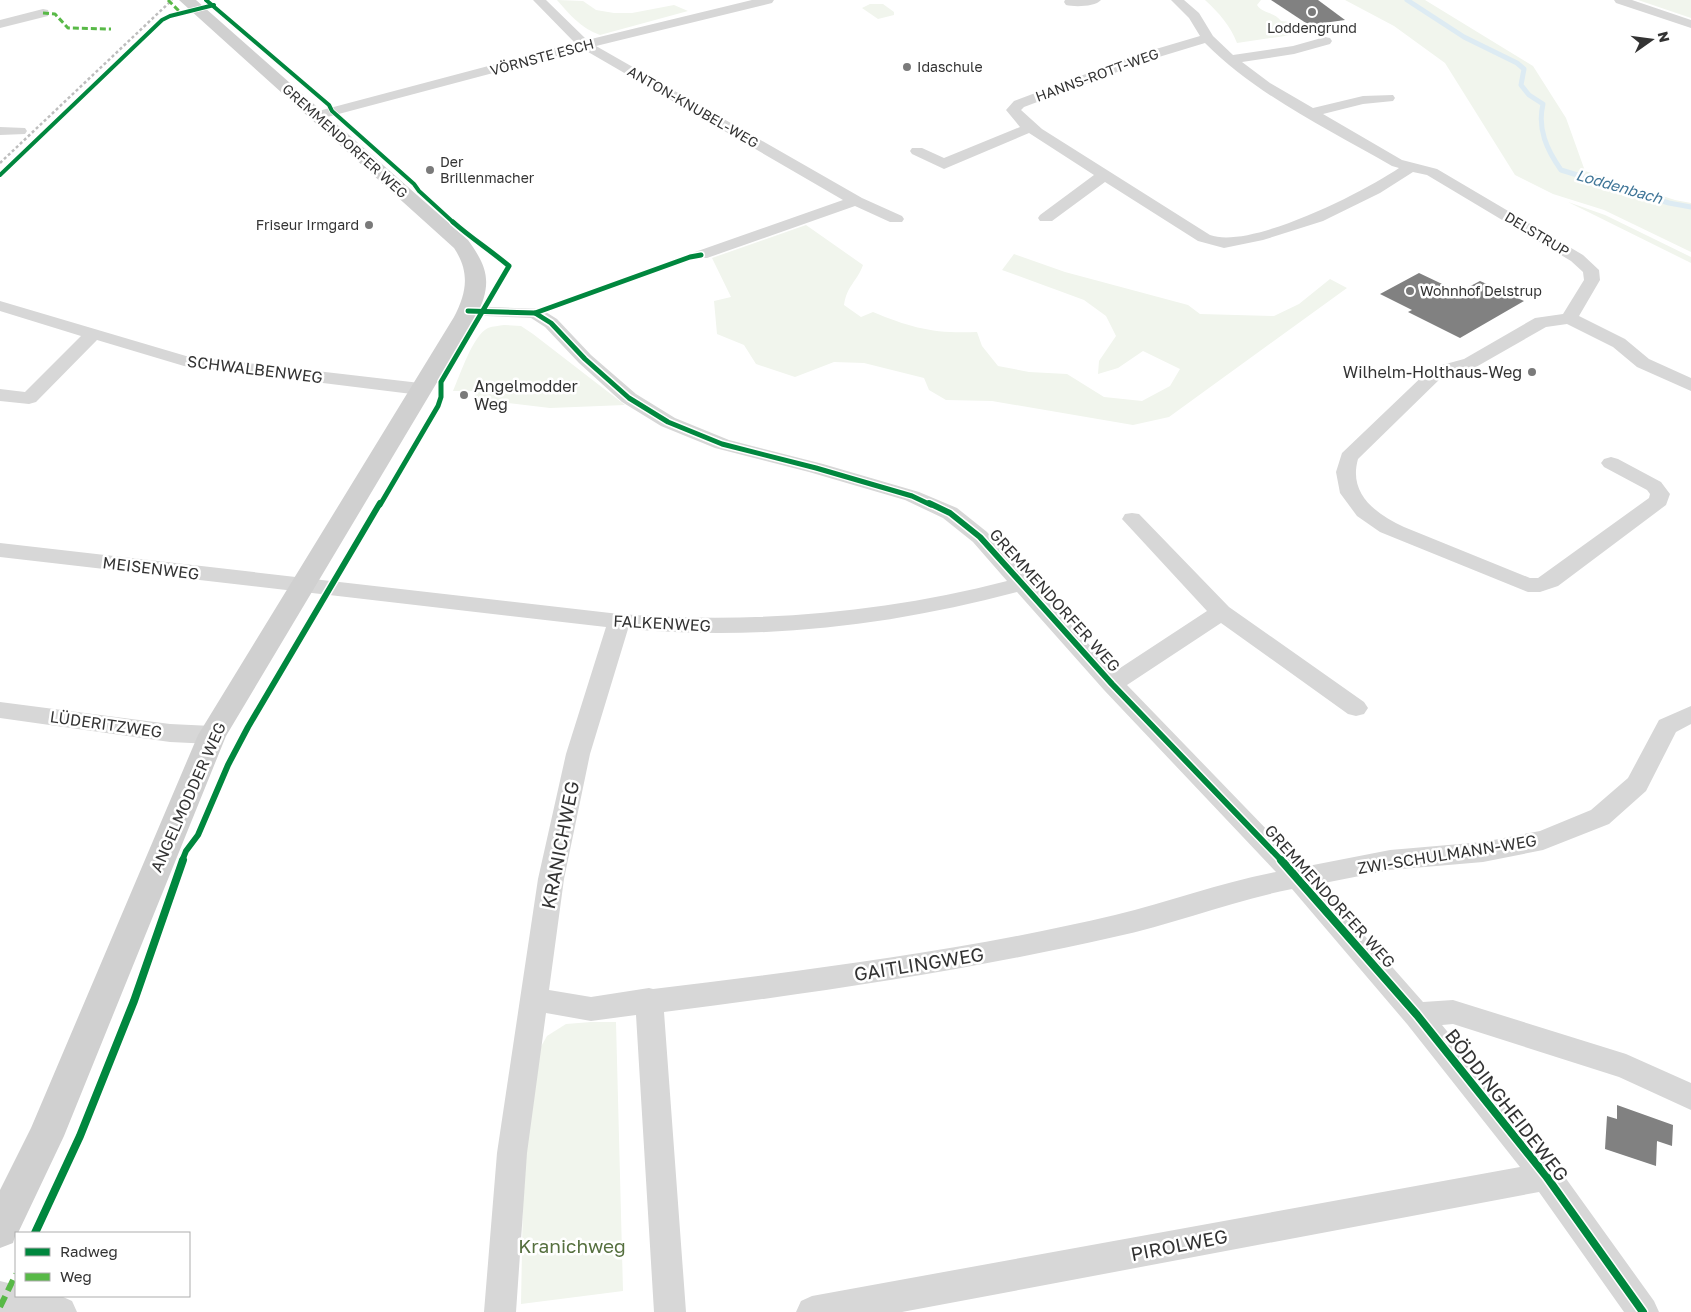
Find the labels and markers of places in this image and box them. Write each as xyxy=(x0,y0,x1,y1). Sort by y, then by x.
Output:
marker: Loddengrund xyxy=(1306,6,1318,18)
place label: Loddengrund xyxy=(1267,19,1357,36)
place label: Idaschule xyxy=(917,58,983,75)
marker: Idaschule xyxy=(901,61,913,73)
place label: Der Brillenmacher xyxy=(440,153,535,186)
marker: Der Brillenmacher xyxy=(424,164,436,176)
place label: Friseur Irmgard xyxy=(256,216,359,233)
marker: Friseur Irmgard xyxy=(363,219,375,231)
place label: Wohnhof Delstrup xyxy=(1420,282,1542,299)
marker: Wohnhof Delstrup xyxy=(1404,285,1416,297)
place label: Wilhelm-Holthaus-Weg xyxy=(1343,362,1522,382)
marker: Wilhelm-Holthaus-Weg xyxy=(1526,366,1538,378)
place label: Angelmodder Weg xyxy=(474,376,578,414)
marker: Angelmodder Weg xyxy=(458,389,470,401)

